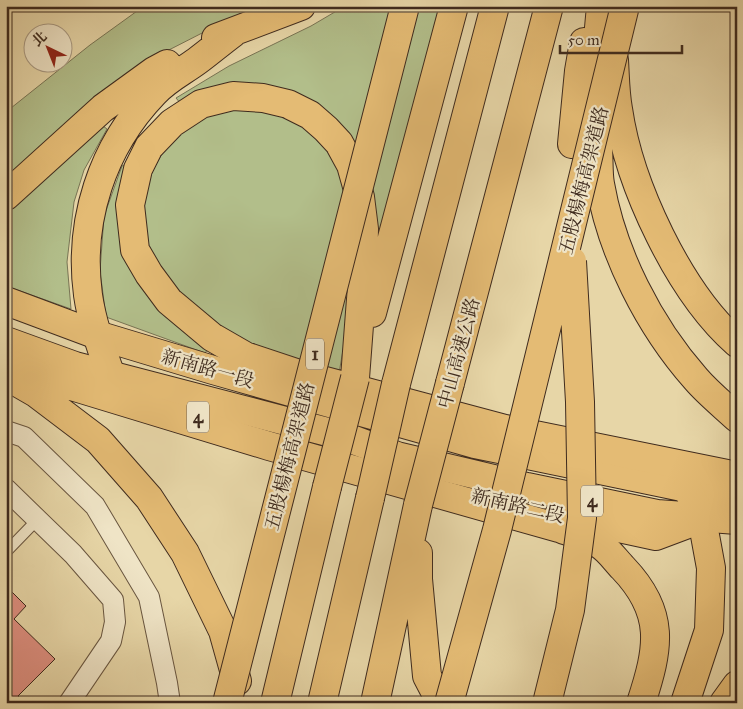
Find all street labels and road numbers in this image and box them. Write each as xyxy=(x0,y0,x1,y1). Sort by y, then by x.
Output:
street label: 五股楊梅高架道路 xyxy=(554,104,613,257)
street label: 中山高速公路 xyxy=(433,295,484,411)
road number: 1 xyxy=(306,338,324,369)
street label: 新南路一段 xyxy=(159,344,257,393)
street label: 五股楊梅高架道路 xyxy=(260,380,319,533)
road number: 4 xyxy=(187,402,209,432)
street label: 新南路二段 xyxy=(469,484,567,527)
road number: 4 xyxy=(581,486,603,516)

